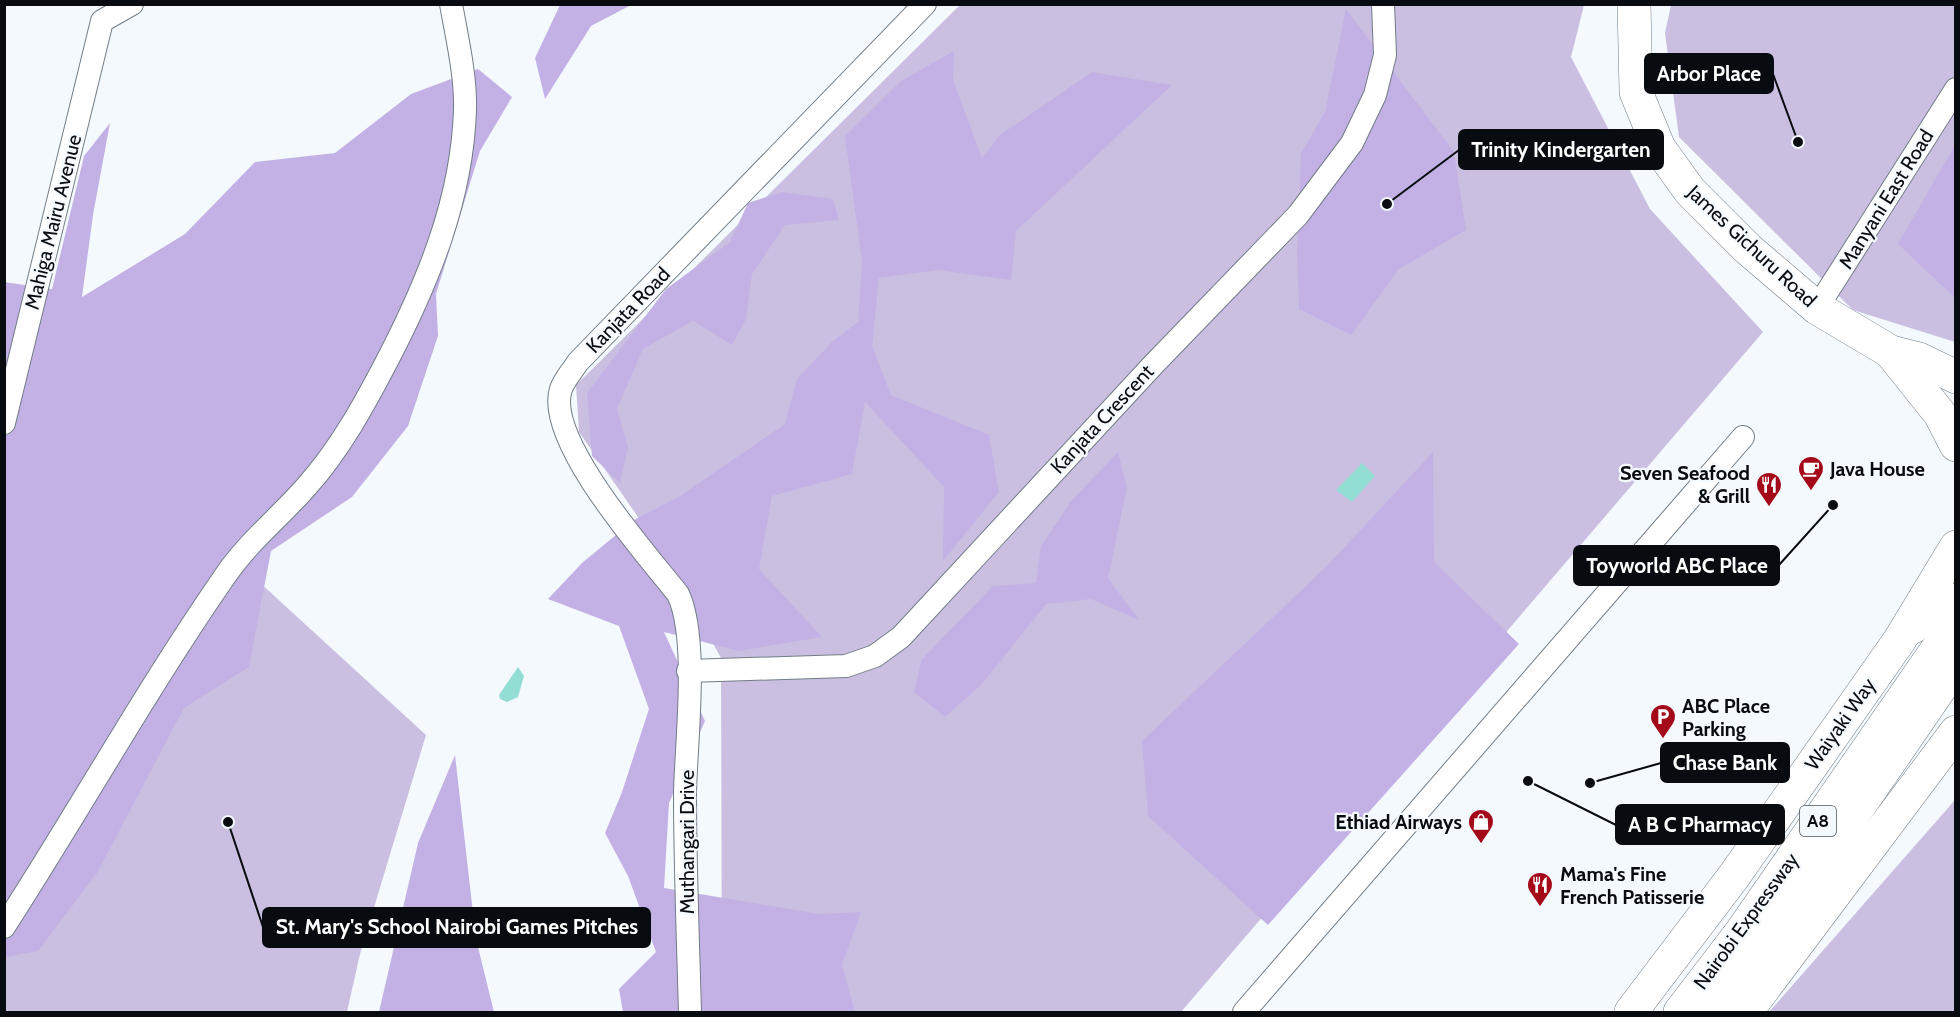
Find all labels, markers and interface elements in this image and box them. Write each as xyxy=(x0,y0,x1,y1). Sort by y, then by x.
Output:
callout: Arbor Place xyxy=(1645,54,1773,93)
text: Arbor Place xyxy=(1657,61,1761,86)
street label: Manyani East Road xyxy=(1834,125,1938,273)
callout: Trinity Kindergarten xyxy=(1459,130,1663,169)
street label: Mahiga Mairu Avenue xyxy=(20,132,86,312)
text: Trinity Kindergarten xyxy=(1471,137,1651,162)
street label: James Gichuru Road xyxy=(1682,179,1822,312)
street label: Kanjata Road xyxy=(581,262,675,358)
street label: Kanjata Crescent xyxy=(1045,359,1159,478)
cafe icon: Java House xyxy=(1796,454,1826,492)
place label: Java House xyxy=(1829,457,1925,481)
place label: Seven Seafood & Grill xyxy=(1620,461,1750,508)
restaurant icon: Seven Seafood & Grill xyxy=(1754,470,1784,508)
callout: Toyworld ABC Place xyxy=(1574,546,1779,585)
text: Toyworld ABC Place xyxy=(1586,553,1768,578)
street label: Waiyaki Way xyxy=(1800,673,1880,775)
place label: ABC Place Parking xyxy=(1682,694,1770,741)
parking icon: ABC Place Parking xyxy=(1648,702,1678,740)
callout: Chase Bank xyxy=(1661,743,1789,782)
text: Chase Bank xyxy=(1673,750,1778,775)
street label: Muthangari Drive xyxy=(675,770,699,914)
callout: A B C Pharmacy xyxy=(1616,805,1784,844)
road number: A8 xyxy=(1800,806,1836,836)
shop icon: Ethiad Airways xyxy=(1466,807,1496,845)
place label: Ethiad Airways xyxy=(1335,810,1462,834)
text: A B C Pharmacy xyxy=(1628,812,1773,837)
street label: Nairobi Expressway xyxy=(1688,848,1804,994)
place label: Mama's Fine French Patisserie xyxy=(1560,862,1704,909)
restaurant icon: Mama's Fine French Patisserie xyxy=(1525,870,1555,908)
callout: St. Mary's School Nairobi Games Pitches xyxy=(263,908,650,947)
text: St. Mary's School Nairobi Games Pitches xyxy=(276,914,638,939)

